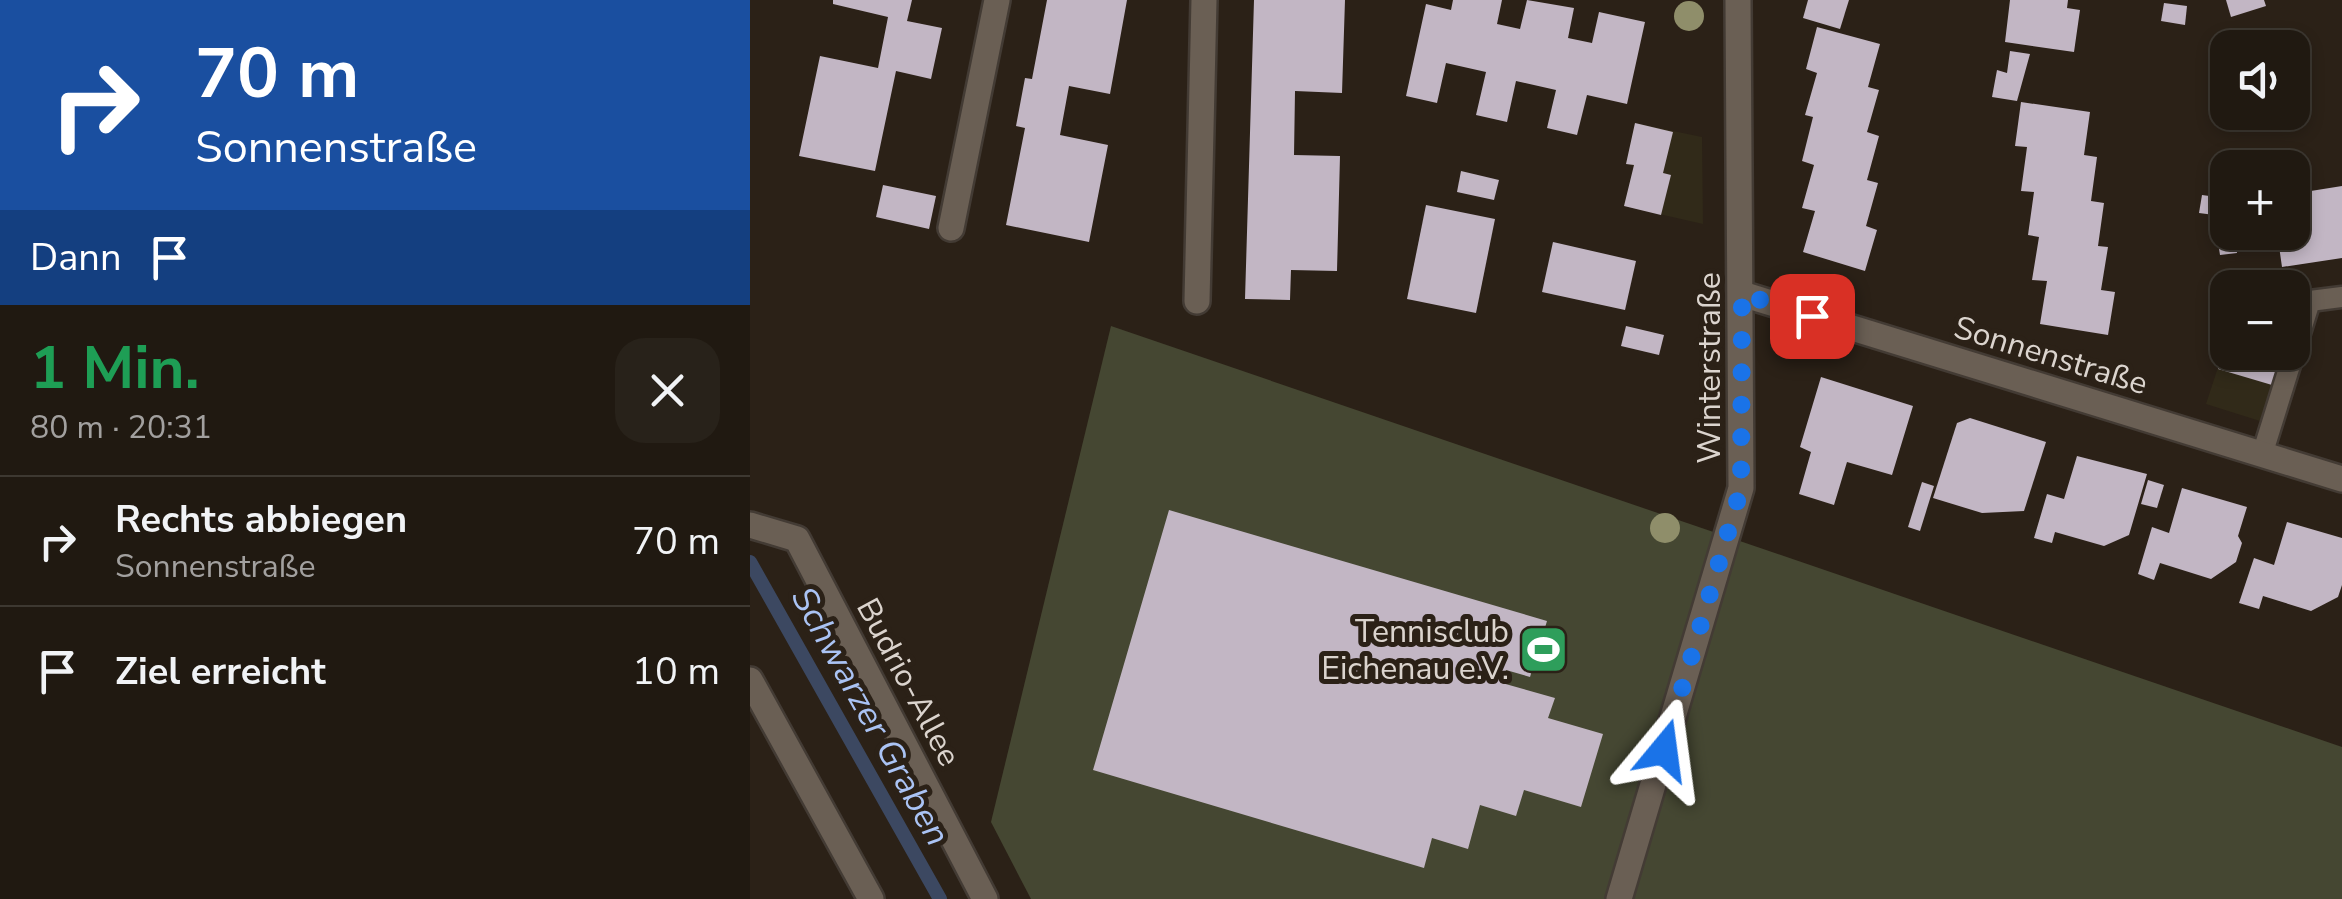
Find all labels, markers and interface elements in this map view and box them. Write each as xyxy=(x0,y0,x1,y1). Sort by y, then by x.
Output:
text: 70 m xyxy=(195,26,359,122)
map controls xyxy=(2210,30,2310,370)
button: sound xyxy=(2210,30,2310,130)
icon: right xyxy=(30,40,160,170)
text: Sonnenstraße xyxy=(195,117,477,178)
button: + xyxy=(2210,150,2310,250)
icon: arrive xyxy=(142,230,197,285)
text: Dann xyxy=(30,232,122,283)
button: − xyxy=(2210,270,2310,370)
street label: Winterstraße xyxy=(1688,272,1731,464)
pin xyxy=(1770,274,1855,359)
icon: arrive xyxy=(1785,289,1840,344)
street label: Sonnenstraße xyxy=(1949,306,2153,405)
text: 1 Min. xyxy=(30,327,200,409)
button: close xyxy=(615,338,720,443)
text: 80 m · 20:31 xyxy=(30,406,212,449)
text: Rechts abbiegen xyxy=(115,494,407,545)
icon: right xyxy=(30,514,85,569)
text: 70 m xyxy=(632,516,720,567)
text: Sonnenstraße xyxy=(115,545,315,588)
water label: Schwarzer Graben xyxy=(780,579,961,854)
street label: Budrio-Allee xyxy=(846,591,971,774)
place label: Tennisclub Eichenau e.V. xyxy=(1321,610,1509,690)
sports icon: Tennisclub Eichenau e.V. xyxy=(1518,623,1570,675)
icon: arrive xyxy=(30,644,85,699)
text: Ziel erreicht xyxy=(115,646,326,697)
text: 10 m xyxy=(632,646,720,697)
position arrow xyxy=(1612,698,1716,802)

